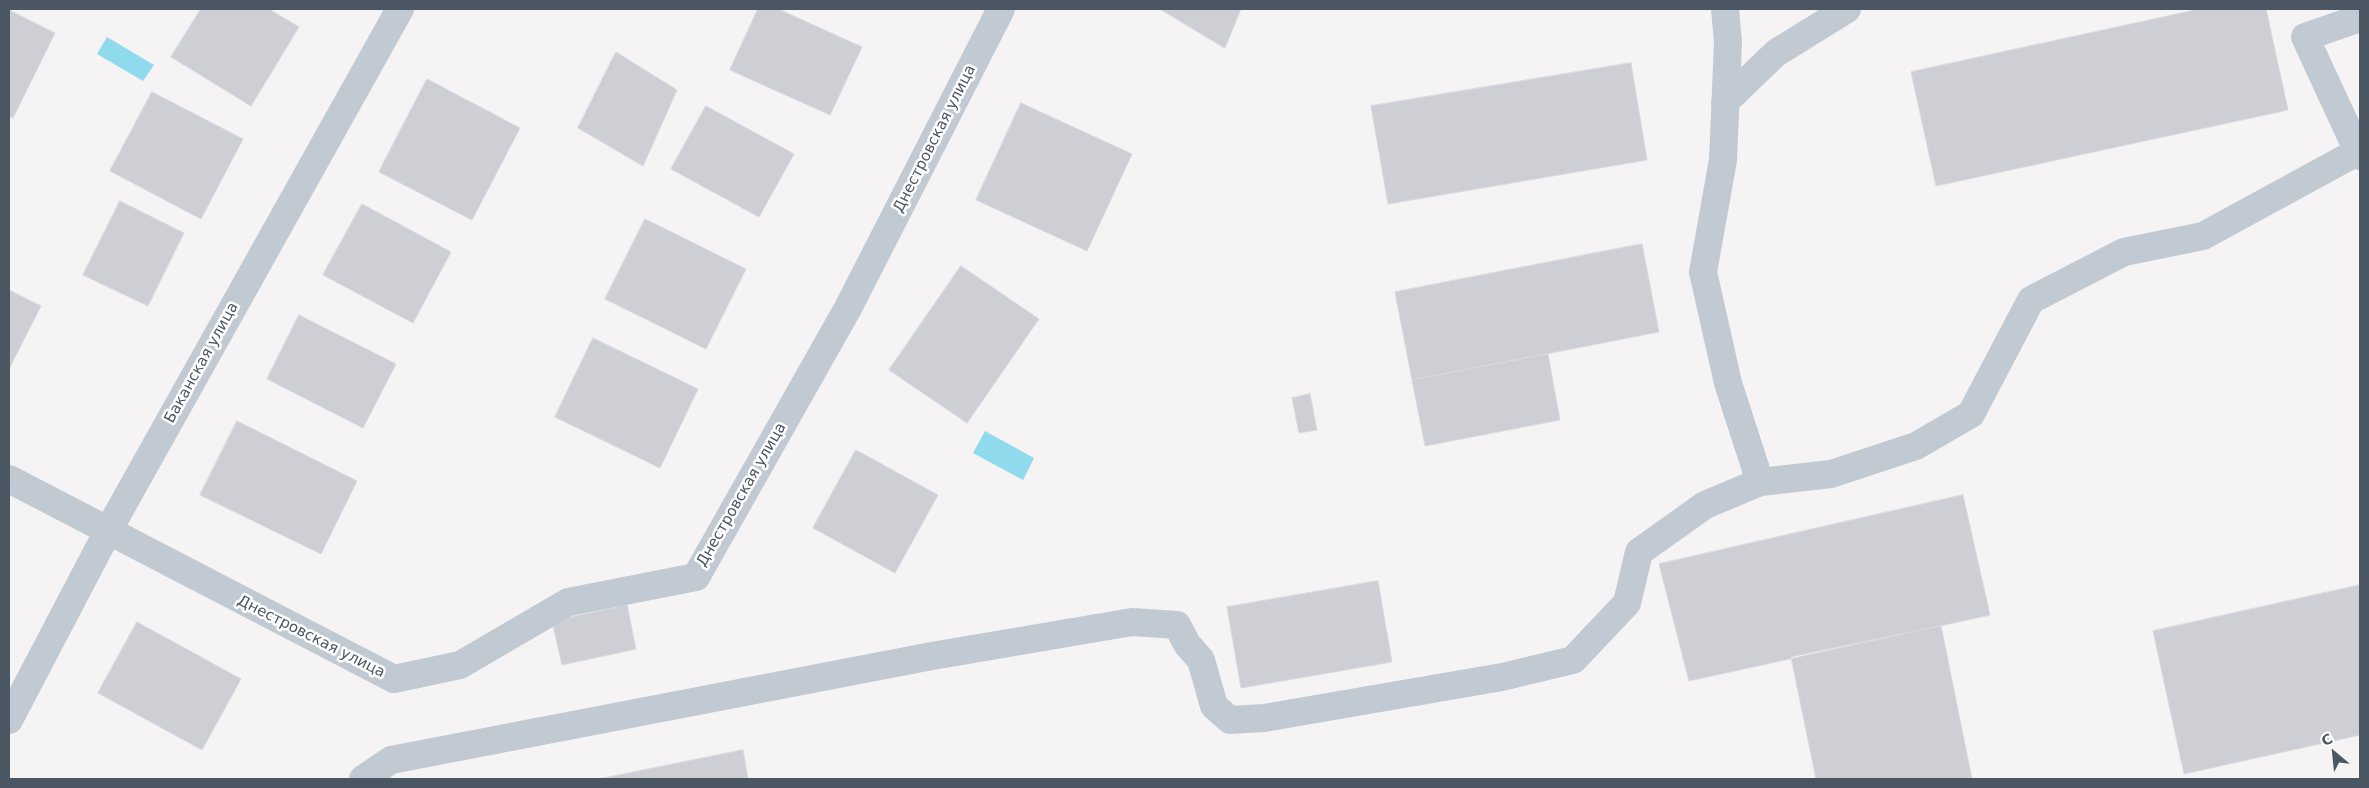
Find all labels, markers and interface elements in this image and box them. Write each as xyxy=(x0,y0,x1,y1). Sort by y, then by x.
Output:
street label: Днестровская улица xyxy=(890,62,980,216)
street label: Баканская улица xyxy=(161,299,243,427)
street label: Днестровская улица xyxy=(693,420,791,570)
street label: Днестровская улица xyxy=(234,592,388,682)
north arrow xyxy=(2309,728,2359,778)
text: С xyxy=(2319,730,2335,749)

